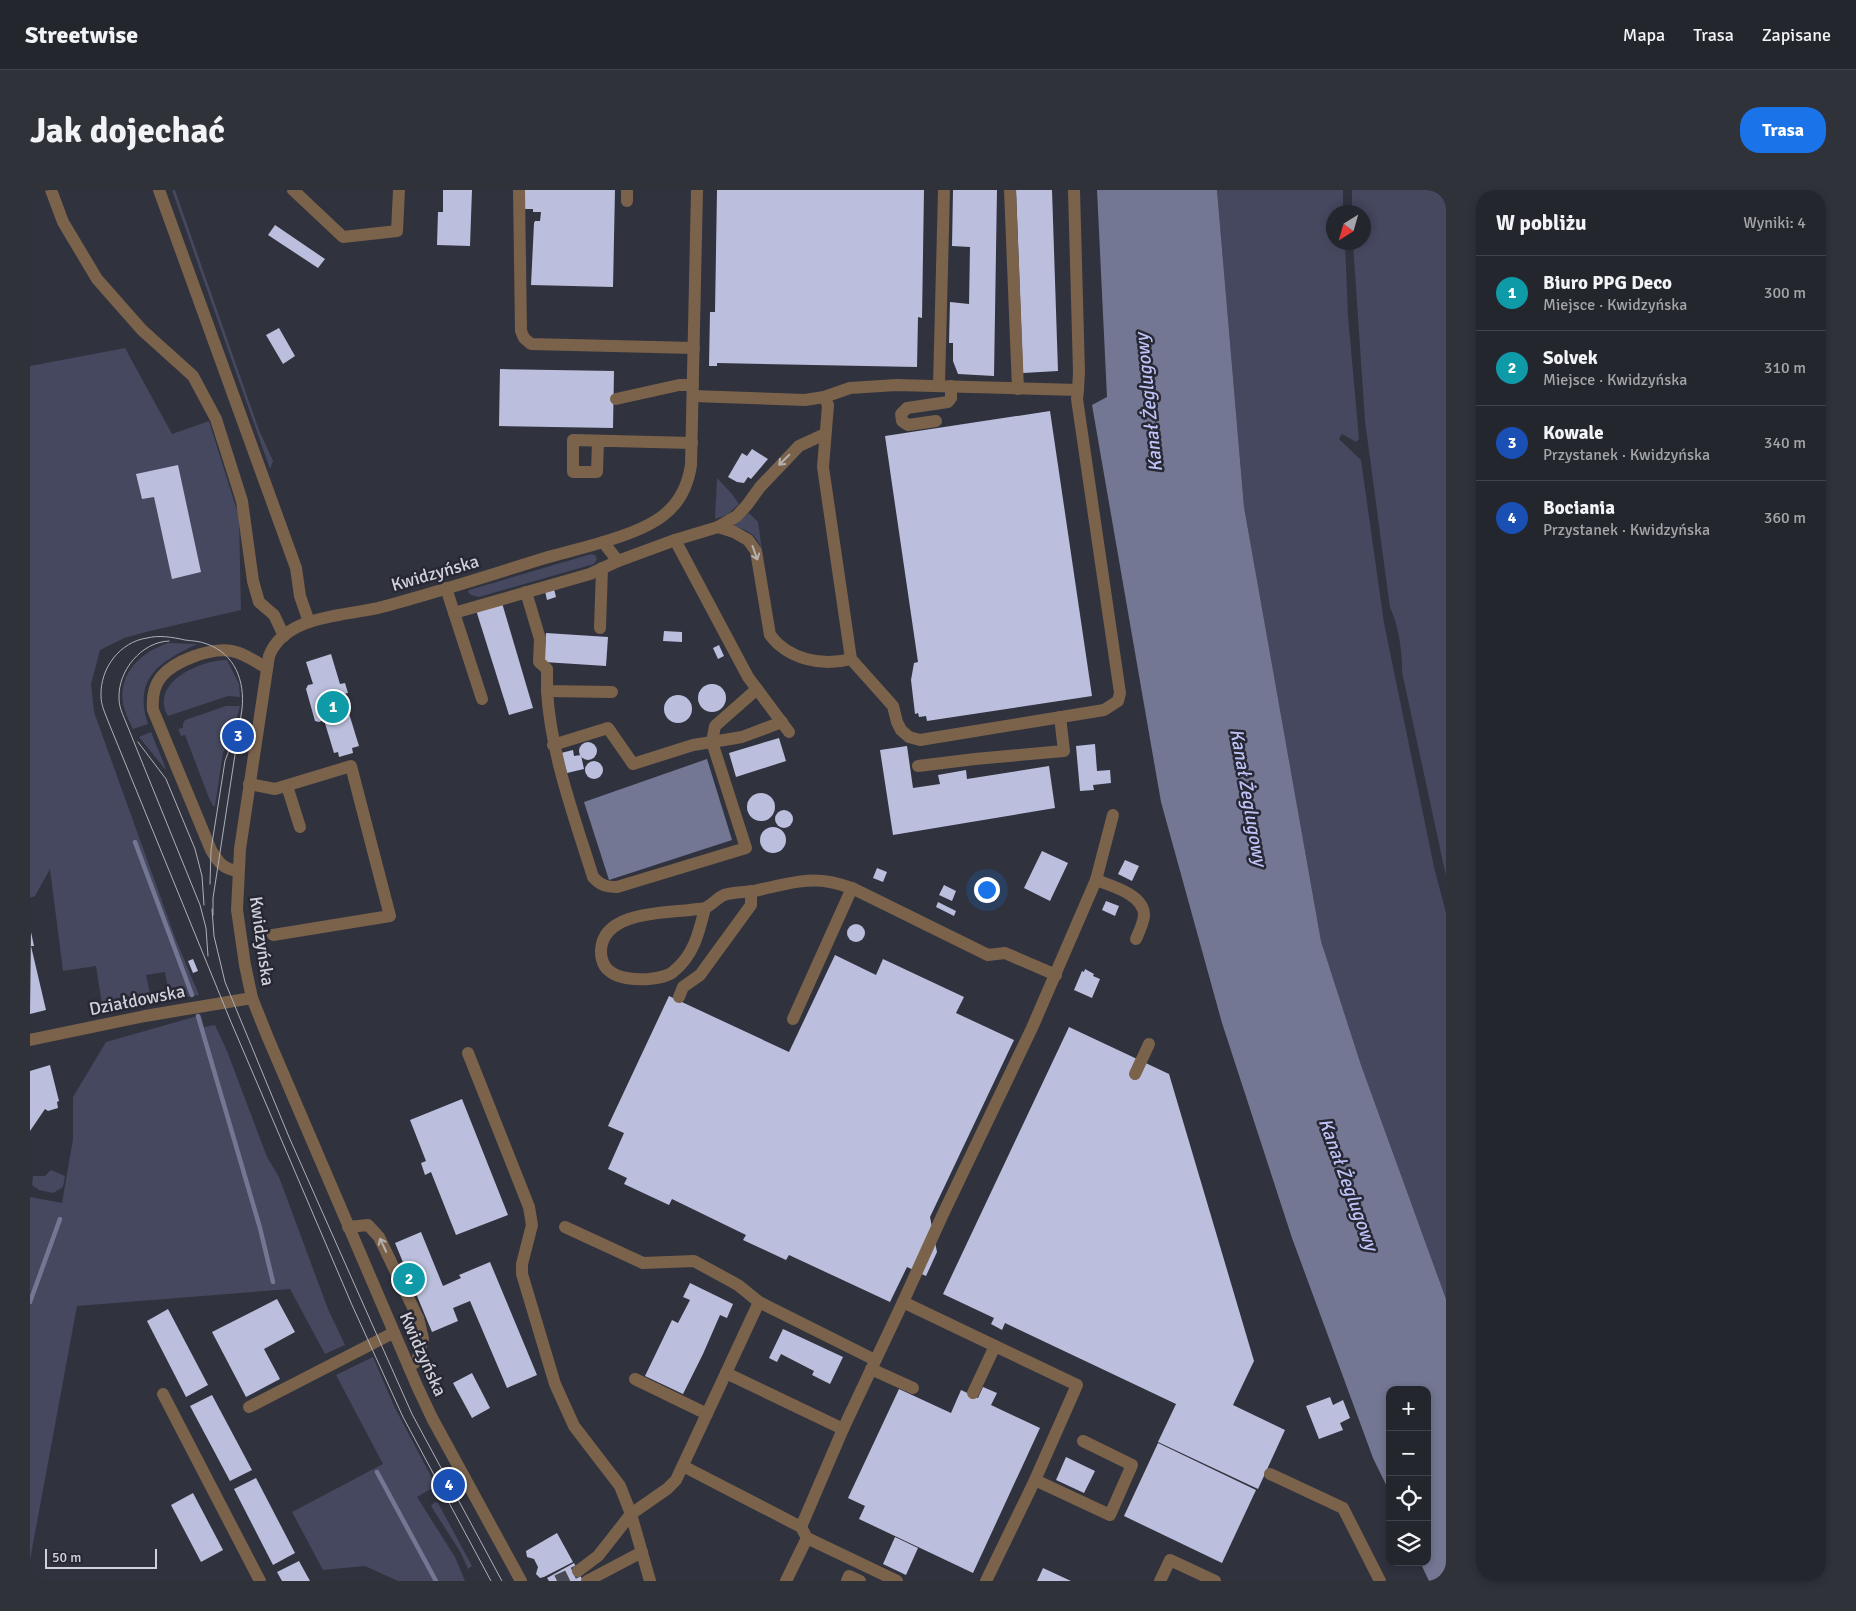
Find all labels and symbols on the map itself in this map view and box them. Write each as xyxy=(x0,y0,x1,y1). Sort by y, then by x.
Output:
north arrow xyxy=(1326,205,1371,250)
water label: Kanał Żeglugowy xyxy=(1130,330,1168,473)
one-way arrow xyxy=(778,454,790,466)
one-way arrow xyxy=(751,545,760,561)
street label: Kwidzyńska xyxy=(389,550,481,596)
pin: 1 xyxy=(317,688,349,726)
pin: 3 xyxy=(222,717,254,755)
water label: Kanał Żeglugowy xyxy=(1224,726,1272,870)
your location xyxy=(974,877,1000,903)
street label: Kwidzyńska xyxy=(245,895,279,987)
street label: Działdowska xyxy=(87,980,187,1020)
water label: Kanał Żeglugowy xyxy=(1313,1115,1384,1256)
one-way arrow xyxy=(378,1238,387,1253)
pin: 2 xyxy=(393,1260,425,1298)
street label: Kwidzyńska xyxy=(395,1308,451,1400)
pin: 4 xyxy=(433,1466,465,1504)
scale bar xyxy=(45,1546,158,1569)

